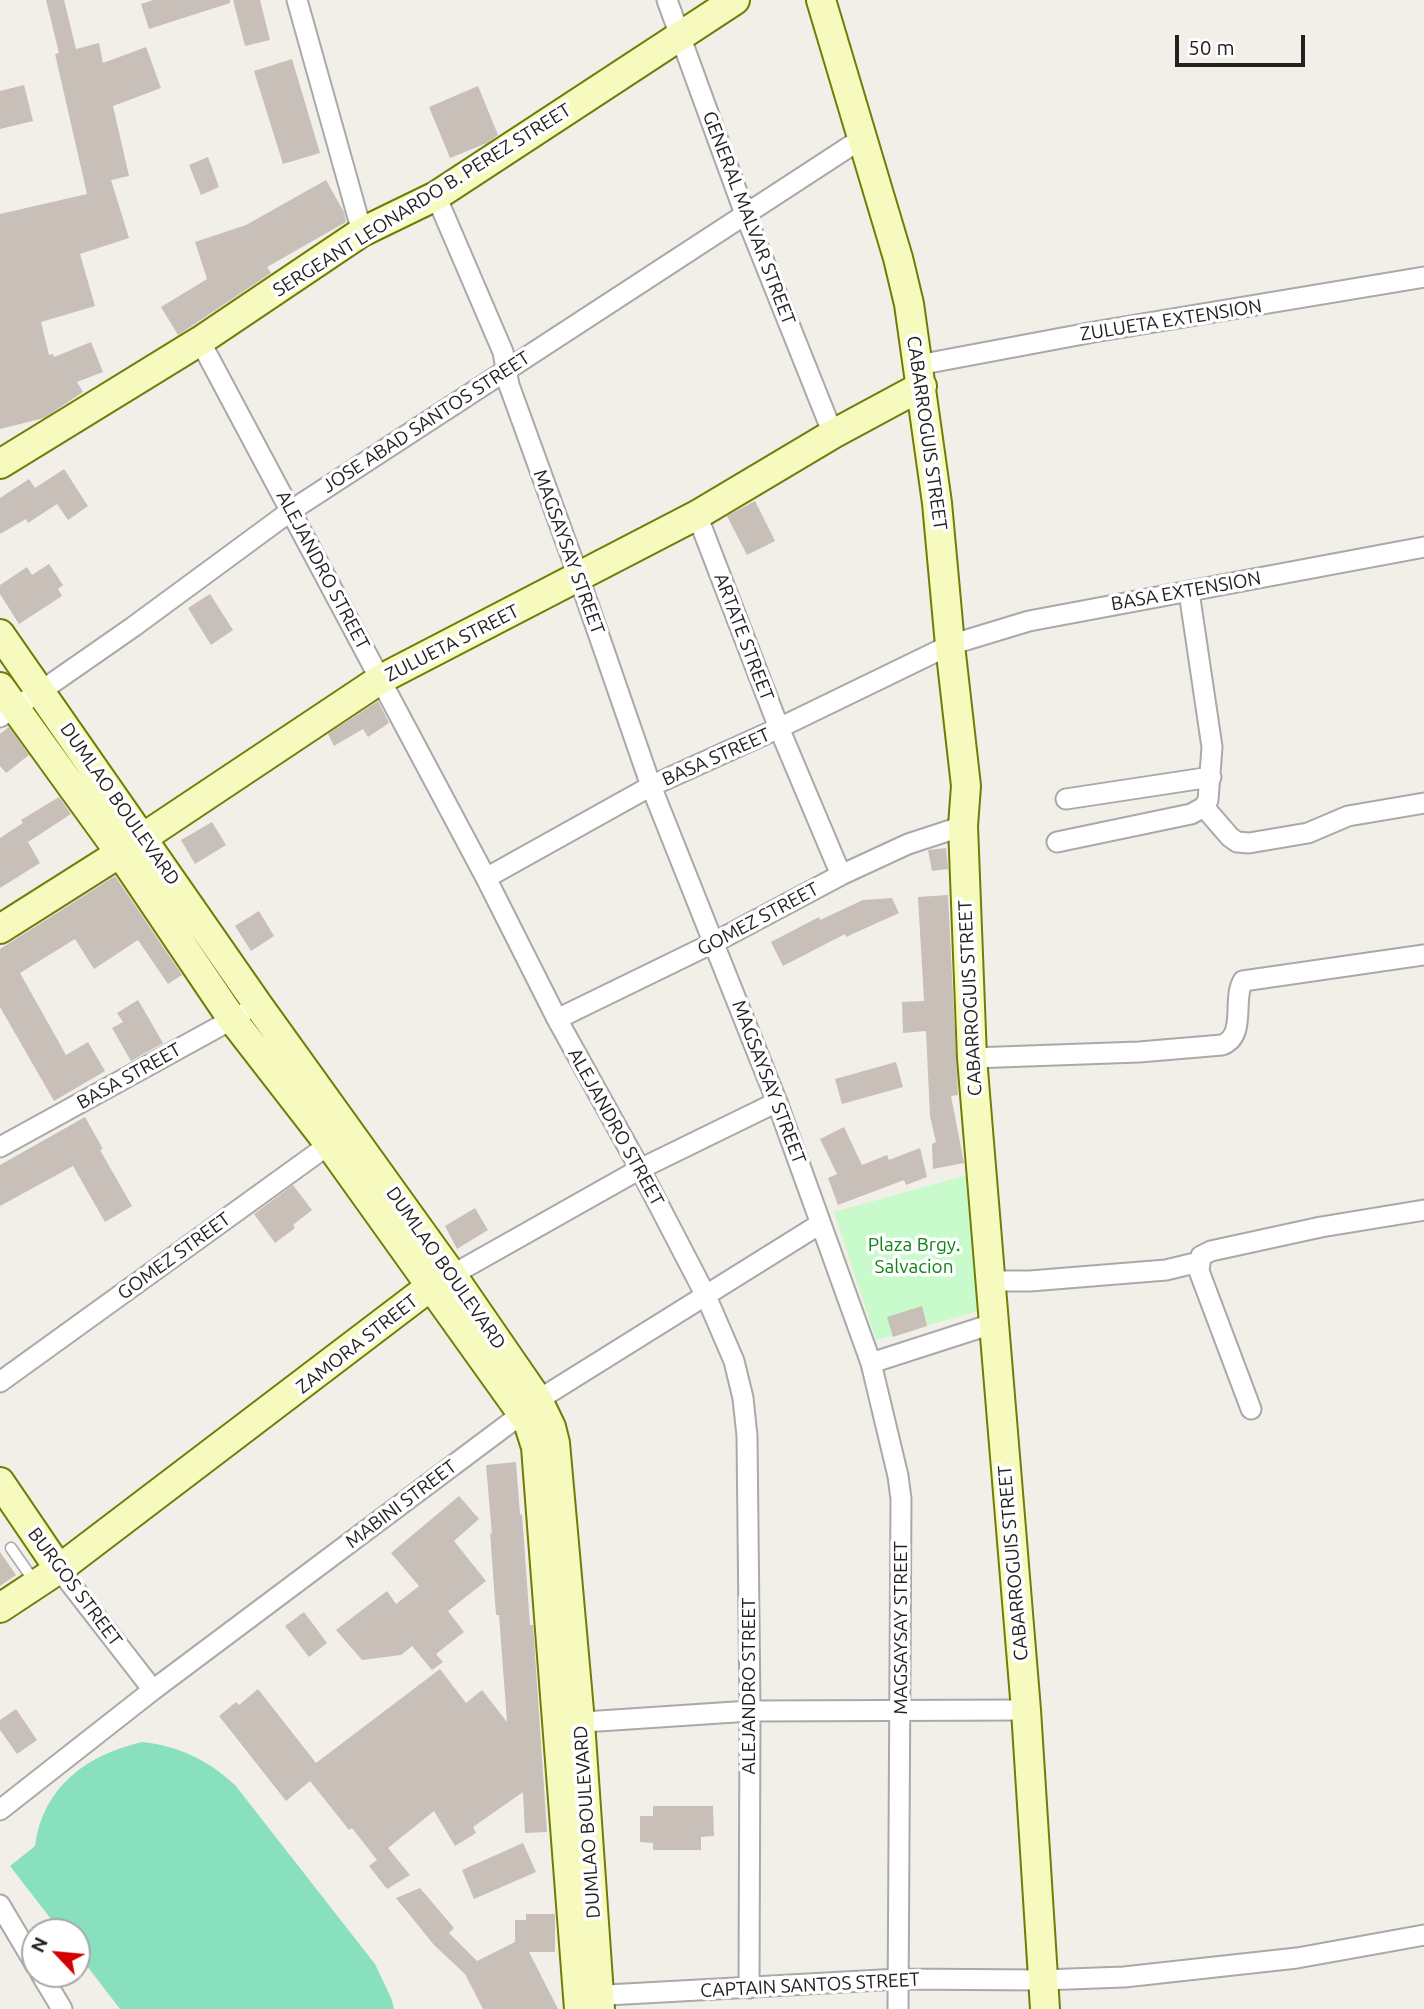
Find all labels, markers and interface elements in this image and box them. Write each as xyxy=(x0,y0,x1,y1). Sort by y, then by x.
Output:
scale bar xyxy=(1179,21,1308,65)
text: 50 m xyxy=(1188,35,1235,59)
street label: SERGEANT LEONARDO B. PEREZ STREET xyxy=(269,98,575,302)
street label: GENERAL MALVAR STREET xyxy=(698,108,800,328)
street label: ZULUETA EXTENSION xyxy=(1078,294,1264,346)
street label: CABARROGUIS STREET xyxy=(902,334,952,532)
street label: JOSE ABAD SANTOS STREET xyxy=(318,346,534,498)
street label: MAGSAYSAY STREET xyxy=(529,466,609,638)
street label: ALEJANDRO STREET xyxy=(271,487,375,653)
street label: BASA EXTENSION xyxy=(1109,567,1263,615)
street label: ARTATE STREET xyxy=(709,570,779,704)
street label: ZULUETA STREET xyxy=(381,599,523,687)
street label: DUMLAO BOULEVARD xyxy=(55,718,185,890)
street label: BASA STREET xyxy=(659,723,773,791)
street label: GOMEZ STREET xyxy=(694,878,822,960)
street label: CABARROGUIS STREET xyxy=(953,899,987,1097)
street label: MAGSAYSAY STREET xyxy=(727,997,811,1167)
street label: BASA STREET xyxy=(73,1038,185,1114)
street label: ALEJANDRO STREET xyxy=(563,1044,669,1210)
street label: DUMLAO BOULEVARD xyxy=(381,1182,511,1354)
street label: GOMEZ STREET xyxy=(113,1207,235,1305)
park label: Plaza Brgy. Salvacion xyxy=(868,1234,960,1278)
street label: ZAMORA STREET xyxy=(292,1289,422,1399)
street label: MABINI STREET xyxy=(341,1455,461,1553)
street label: CABARROGUIS STREET xyxy=(993,1464,1033,1662)
street label: BURGOS STREET xyxy=(23,1523,127,1651)
street label: MAGSAYSAY STREET xyxy=(890,1541,912,1715)
street label: ALEJANDRO STREET xyxy=(738,1598,760,1774)
street label: DUMLAO BOULEVARD xyxy=(569,1725,605,1919)
north arrow xyxy=(21,1918,91,1988)
text: N xyxy=(26,1933,52,1956)
street label: CAPTAIN SANTOS STREET xyxy=(700,1968,920,2002)

